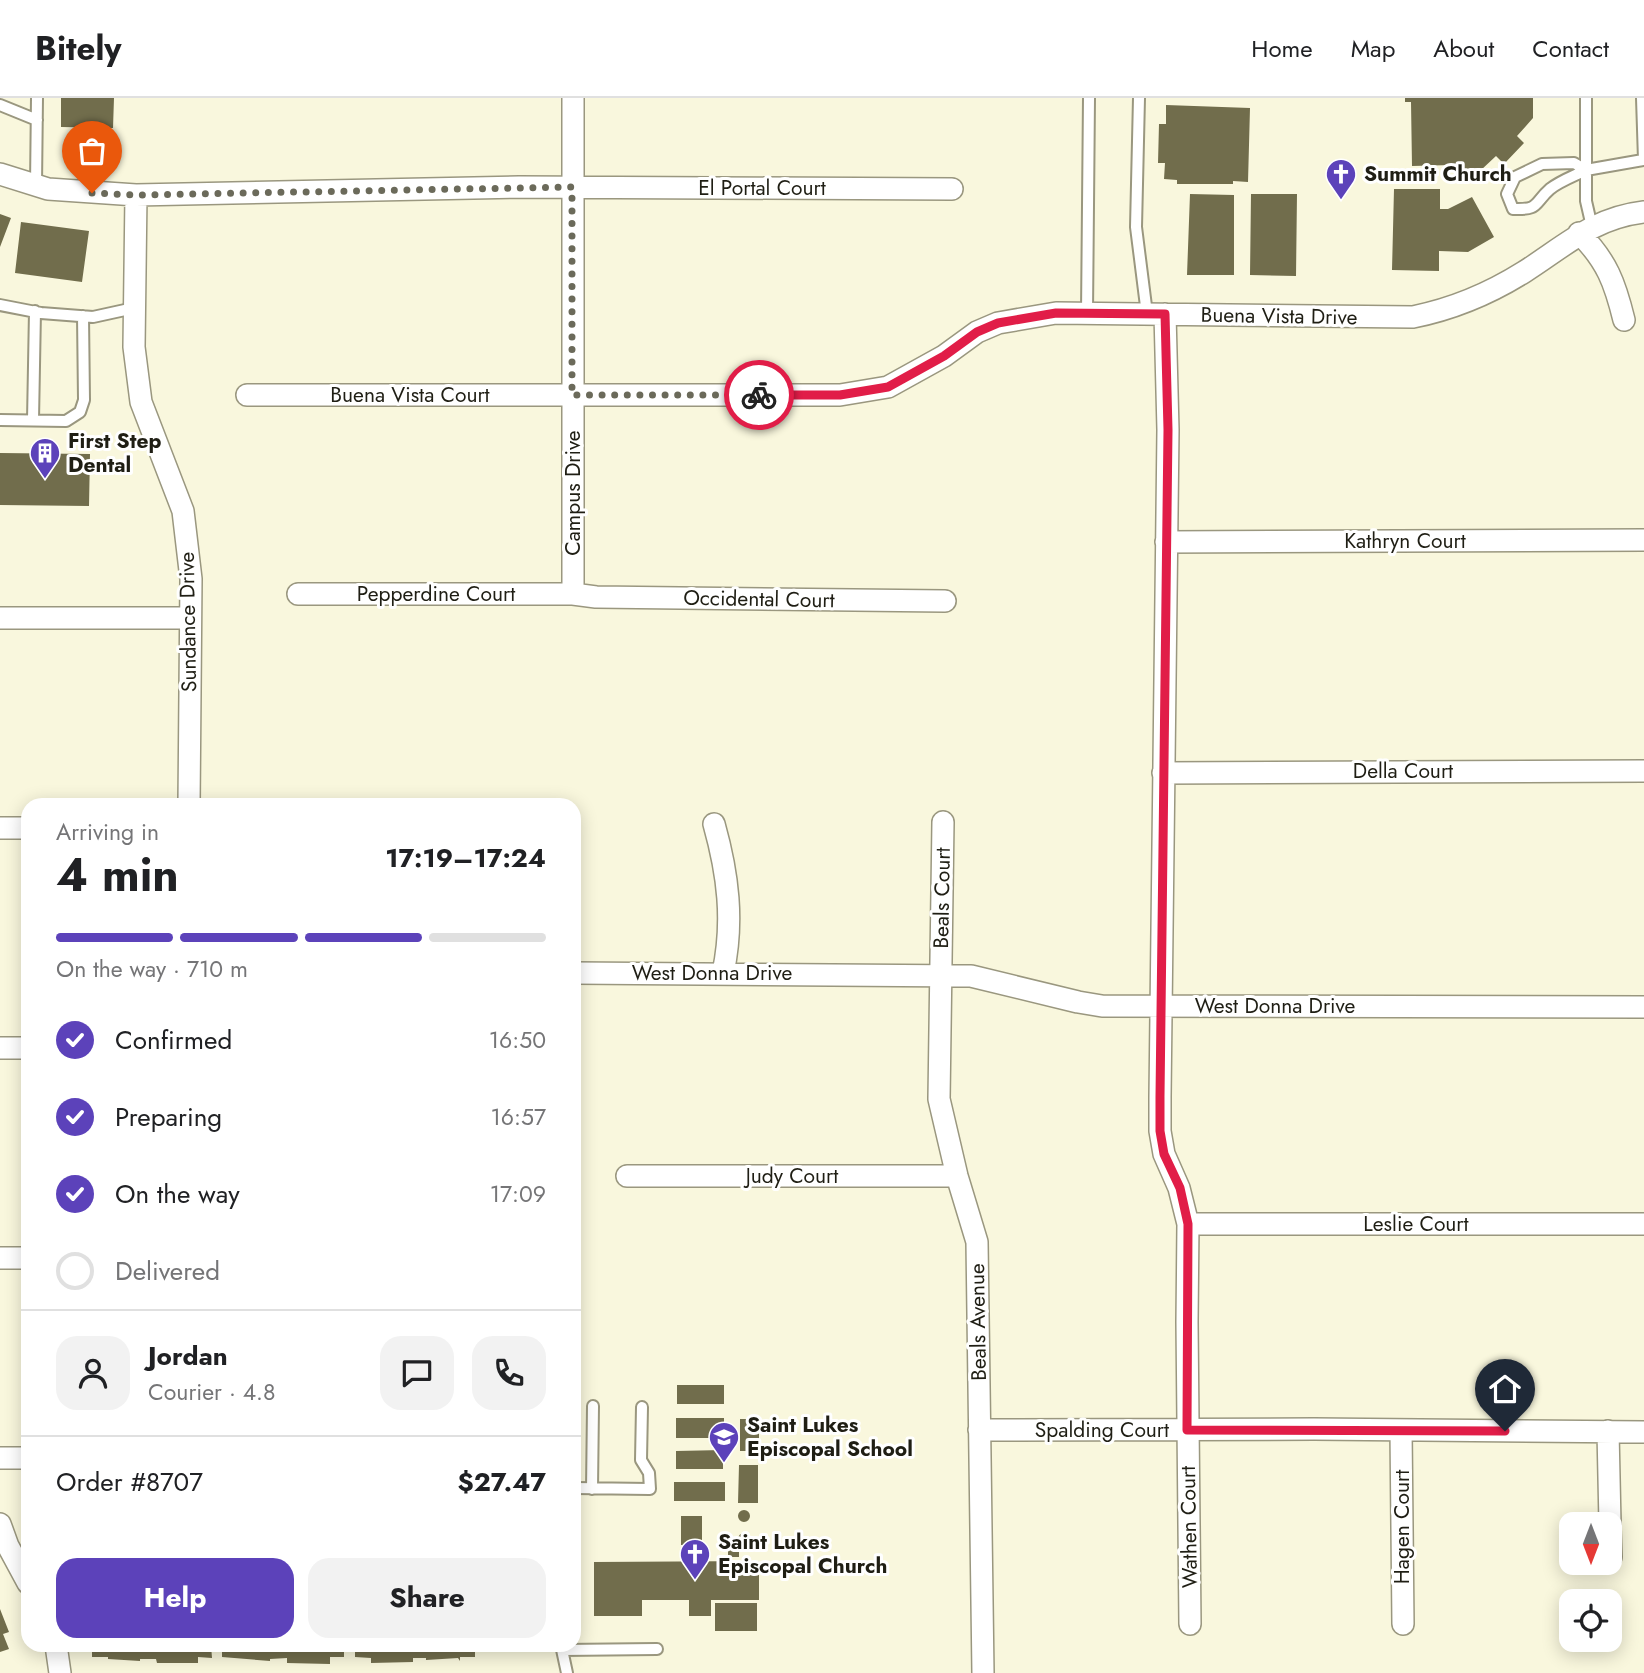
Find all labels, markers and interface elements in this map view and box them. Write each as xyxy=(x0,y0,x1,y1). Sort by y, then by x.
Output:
text: Bitely xyxy=(35,25,122,72)
text: Home xyxy=(1251,31,1313,66)
text: Map xyxy=(1351,31,1395,66)
text: About xyxy=(1433,31,1494,66)
text: Contact xyxy=(1532,31,1609,66)
pin xyxy=(62,121,122,193)
icon: bag xyxy=(73,132,111,170)
church icon: Summit Church xyxy=(1324,157,1358,201)
place label: Summit Church xyxy=(1364,159,1512,189)
street label: El Portal Court xyxy=(698,173,826,203)
street label: Buena Vista Drive xyxy=(1200,300,1358,332)
courier xyxy=(724,360,794,430)
icon: bike xyxy=(740,376,778,414)
street label: Buena Vista Court xyxy=(330,380,490,410)
place label: First Step Dental xyxy=(68,426,161,480)
street label: Campus Drive xyxy=(558,430,588,556)
building icon: First Step Dental xyxy=(28,436,62,480)
street label: Kathryn Court xyxy=(1344,526,1466,556)
street label: Sundance Drive xyxy=(172,551,204,693)
street label: Pepperdine Court xyxy=(357,579,515,609)
street label: Occidental Court xyxy=(683,583,835,615)
street label: Della Court xyxy=(1353,756,1453,786)
text: Arriving in xyxy=(56,815,159,849)
text: 17:19–17:24 xyxy=(385,839,546,877)
text: 4 min xyxy=(56,842,179,908)
street label: Beals Court xyxy=(926,847,958,949)
text: On the way · 710 m xyxy=(56,952,248,986)
street label: West Donna Drive xyxy=(632,958,792,988)
street label: West Donna Drive xyxy=(1195,991,1355,1021)
icon: check xyxy=(56,1021,94,1059)
text: Confirmed xyxy=(115,1021,232,1059)
text: 16:50 xyxy=(489,1023,546,1057)
icon: check xyxy=(56,1098,94,1136)
text: Preparing xyxy=(115,1098,222,1136)
text: 16:57 xyxy=(490,1100,546,1134)
street label: Judy Court xyxy=(743,1161,838,1191)
icon: check xyxy=(56,1175,94,1213)
text: On the way xyxy=(115,1175,240,1213)
text: 17:09 xyxy=(490,1177,546,1211)
street label: Leslie Court xyxy=(1363,1209,1469,1239)
text: Delivered xyxy=(115,1252,220,1290)
street label: Beals Avenue xyxy=(962,1263,994,1381)
button: person xyxy=(56,1336,130,1410)
button: chat xyxy=(380,1336,454,1410)
button: phone xyxy=(472,1336,546,1410)
text: Jordan xyxy=(148,1337,228,1375)
pin xyxy=(1475,1359,1535,1431)
icon: home xyxy=(1486,1370,1524,1408)
text: Courier · 4.8 xyxy=(148,1375,276,1409)
place label: Saint Lukes Episcopal School xyxy=(747,1410,913,1464)
street label: Spalding Court xyxy=(1035,1415,1169,1445)
school or university icon: Saint Lukes Episcopal School xyxy=(707,1420,741,1464)
text: Order #8707 xyxy=(56,1463,203,1501)
text: $27.47 xyxy=(457,1463,546,1501)
street label: Wathen Court xyxy=(1173,1466,1205,1588)
street label: Hagen Court xyxy=(1387,1470,1417,1584)
north arrow xyxy=(1559,1512,1622,1575)
map controls xyxy=(1559,1512,1622,1652)
place label: Saint Lukes Episcopal Church xyxy=(718,1527,887,1581)
church icon: Saint Lukes Episcopal Church xyxy=(678,1537,712,1581)
button: Help xyxy=(56,1558,294,1638)
button: Share xyxy=(308,1558,546,1638)
button: locate xyxy=(1559,1589,1622,1652)

